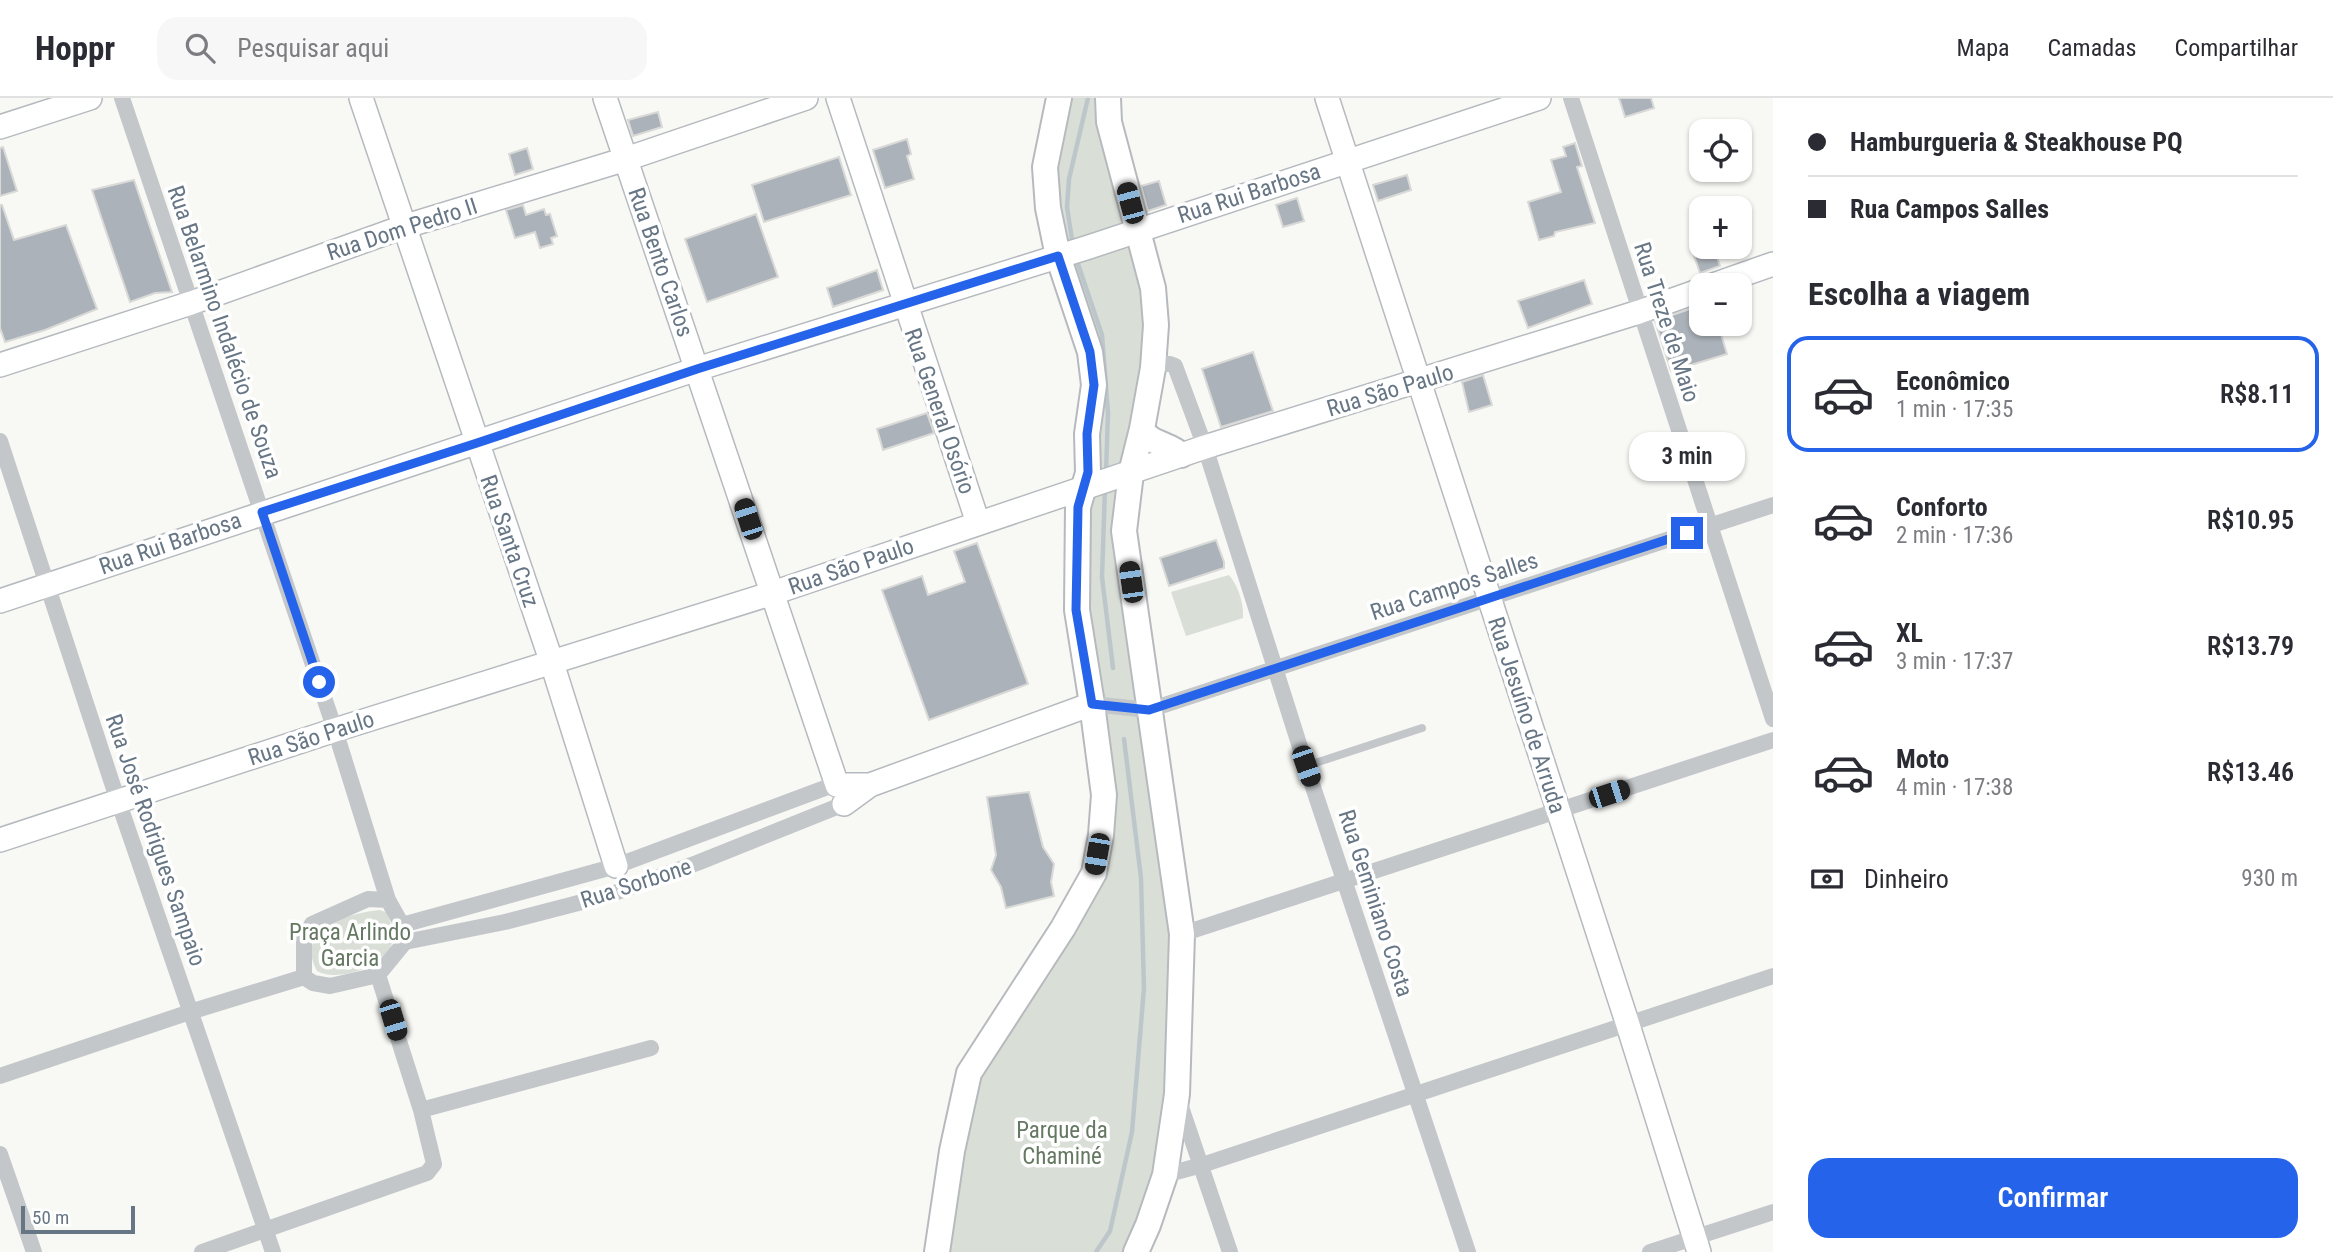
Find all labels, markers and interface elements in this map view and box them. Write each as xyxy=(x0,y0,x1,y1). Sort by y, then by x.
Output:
search box xyxy=(157,17,647,80)
text: Hoppr xyxy=(35,29,115,68)
icon: search xyxy=(181,29,219,67)
text: Pesquisar aqui xyxy=(237,33,389,63)
text: Mapa xyxy=(1957,34,2010,62)
text: Camadas xyxy=(2048,34,2137,62)
text: Compartilhar xyxy=(2175,34,2298,62)
map controls xyxy=(1689,119,1752,336)
button: locate xyxy=(1689,119,1752,182)
text: Hamburgueria & Steakhouse PQ xyxy=(1850,127,2183,157)
street label: Rua Rui Barbosa xyxy=(1174,158,1324,229)
car xyxy=(1115,180,1146,226)
street label: Rua Belarmino Indalécio de Souza xyxy=(162,182,287,482)
street label: Rua Bento Carlos xyxy=(622,184,699,340)
street label: Rua Dom Pedro II xyxy=(323,192,481,267)
text: Rua Campos Salles xyxy=(1850,194,2049,224)
button: + xyxy=(1689,196,1752,259)
street label: Rua Treze de Maio xyxy=(1628,239,1705,406)
button: − xyxy=(1689,273,1752,336)
text: Escolha a viagem xyxy=(1808,275,2030,313)
street label: Rua General Osório xyxy=(898,325,981,498)
street label: Rua São Paulo xyxy=(1324,358,1457,423)
icon: car xyxy=(1812,363,1875,426)
text: Econômico xyxy=(1896,366,2010,396)
text: R$8.11 xyxy=(2220,379,2294,409)
text: 1 min · 17:35 xyxy=(1896,396,2013,423)
callout: 3 min xyxy=(1629,432,1745,480)
text: 3 min xyxy=(1662,443,1712,470)
street label: Rua Santa Cruz xyxy=(474,471,545,611)
icon: car xyxy=(1812,489,1875,552)
text: Conforto xyxy=(1896,492,1988,522)
car xyxy=(732,496,765,542)
text: R$10.95 xyxy=(2207,505,2294,535)
street label: Rua Rui Barbosa xyxy=(96,507,245,580)
route end xyxy=(1671,517,1703,549)
text: 2 min · 17:36 xyxy=(1896,522,2013,549)
street label: Rua São Paulo xyxy=(785,532,917,601)
street label: Rua Campos Salles xyxy=(1367,547,1541,626)
car xyxy=(1118,560,1145,604)
street label: Rua Jesuíno de Arruda xyxy=(1482,614,1571,817)
icon: car xyxy=(1812,615,1875,678)
text: XL xyxy=(1896,618,1923,648)
text: R$13.79 xyxy=(2207,631,2294,661)
text: 3 min · 17:37 xyxy=(1896,648,2013,675)
route start xyxy=(303,666,335,698)
street label: Rua São Paulo xyxy=(245,705,378,772)
street label: Rua José Rodrigues Sampaio xyxy=(100,711,211,970)
icon: car xyxy=(1812,741,1875,804)
car xyxy=(1290,743,1323,789)
text: Moto xyxy=(1896,744,1949,774)
text: R$13.46 xyxy=(2207,757,2294,787)
text: 4 min · 17:38 xyxy=(1896,774,2013,801)
car xyxy=(1586,778,1633,810)
street label: Rua Geminiano Costa xyxy=(1333,806,1418,1000)
car xyxy=(1084,831,1111,877)
street label: Rua Sorbone xyxy=(577,853,695,914)
icon: cash xyxy=(1808,860,1846,898)
text: Dinheiro xyxy=(1864,864,1949,894)
text: 930 m xyxy=(2241,865,2298,892)
park label: Praça Arlindo Garcia xyxy=(289,919,411,972)
car xyxy=(377,997,410,1043)
park label: Parque da Chaminé xyxy=(1016,1117,1108,1170)
button: Confirmar xyxy=(1808,1158,2298,1238)
scale bar xyxy=(21,1203,135,1235)
text: 50 m xyxy=(32,1206,69,1229)

